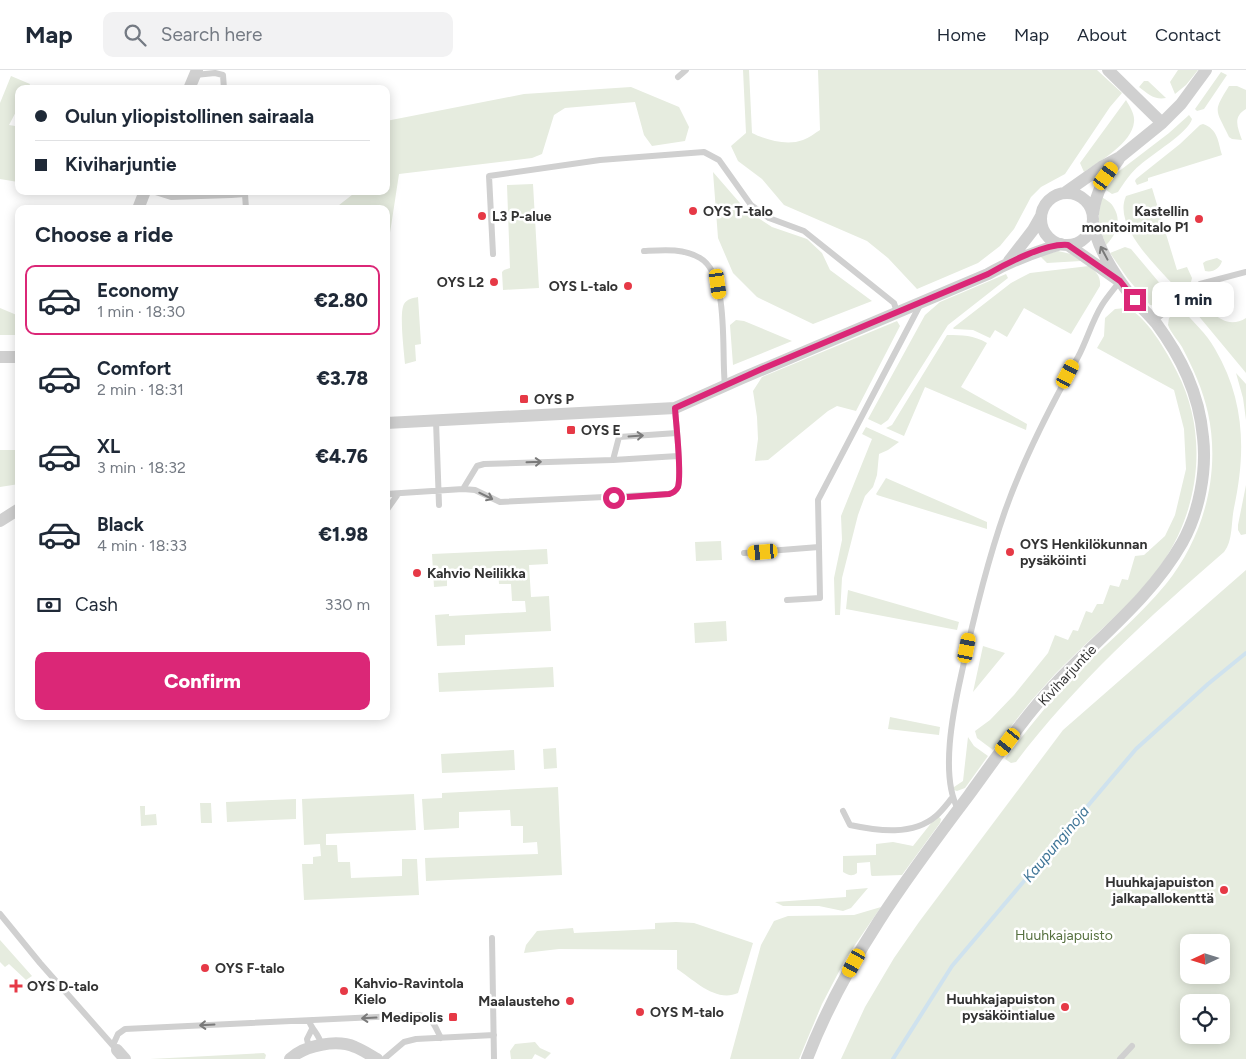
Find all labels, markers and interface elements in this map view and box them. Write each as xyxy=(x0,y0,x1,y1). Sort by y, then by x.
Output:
search box xyxy=(103,12,453,57)
text: Map xyxy=(25,20,73,49)
icon: search xyxy=(121,21,149,49)
text: Search here xyxy=(161,23,262,46)
text: Home xyxy=(937,24,986,46)
text: Map xyxy=(1014,24,1049,46)
text: About xyxy=(1077,24,1127,46)
text: Contact xyxy=(1155,24,1221,46)
text: Oulun yliopistollinen sairaala xyxy=(65,105,314,128)
text: Kiviharjuntie xyxy=(65,153,177,176)
car xyxy=(1091,159,1120,193)
place label: OYS T-talo xyxy=(703,203,773,220)
place label: Kastellin monitoimitalo P1 xyxy=(1082,203,1189,236)
marker: OYS T-talo xyxy=(687,205,699,217)
place label: L3 P-alue xyxy=(492,208,552,225)
marker: L3 P-alue xyxy=(476,210,488,222)
marker: Kastellin monitoimitalo P1 xyxy=(1193,213,1205,225)
text: Choose a ride xyxy=(35,221,173,248)
one-way arrow xyxy=(1099,246,1109,260)
car xyxy=(708,268,727,300)
place label: OYS L2 xyxy=(437,274,484,291)
marker: OYS L2 xyxy=(488,276,500,288)
icon: car xyxy=(37,278,82,323)
place label: OYS L-talo xyxy=(549,278,618,295)
text: Economy xyxy=(97,279,179,302)
marker: OYS L-talo xyxy=(622,280,634,292)
callout: 1 min xyxy=(1152,282,1235,318)
text: €2.80 xyxy=(314,289,368,312)
route end xyxy=(1124,289,1146,311)
text: 1 min xyxy=(1174,290,1212,309)
text: 1 min · 18:30 xyxy=(97,302,185,321)
icon: car xyxy=(37,356,82,401)
text: Comfort xyxy=(97,357,172,380)
car xyxy=(1054,357,1081,391)
text: €3.78 xyxy=(316,367,368,390)
text: 2 min · 18:31 xyxy=(97,380,184,399)
place label: OYS P xyxy=(534,391,575,408)
marker: OYS P xyxy=(518,393,530,405)
place label: OYS E xyxy=(581,422,621,439)
marker: OYS E xyxy=(565,424,577,436)
one-way arrow xyxy=(628,431,644,440)
icon: car xyxy=(37,434,82,479)
text: XL xyxy=(97,435,120,458)
text: €4.76 xyxy=(315,445,368,468)
text: 3 min · 18:32 xyxy=(97,458,186,477)
one-way arrow xyxy=(526,458,542,467)
route start xyxy=(603,487,625,509)
one-way arrow xyxy=(478,492,493,501)
icon: car xyxy=(37,512,82,557)
text: Black xyxy=(97,513,144,536)
text: €1.98 xyxy=(319,523,368,546)
text: 4 min · 18:33 xyxy=(97,536,187,555)
place label: OYS Henkilökunnan pysäköinti xyxy=(1020,536,1147,569)
car xyxy=(747,543,778,561)
marker: OYS Henkilökunnan pysäköinti xyxy=(1004,546,1016,558)
place label: Kahvio Neilikka xyxy=(427,565,526,582)
marker: Kahvio Neilikka xyxy=(411,567,423,579)
icon: cash xyxy=(35,591,63,619)
text: Cash xyxy=(75,593,118,616)
text: 330 m xyxy=(325,595,370,614)
car xyxy=(956,632,977,664)
street label: Kiviharjuntie xyxy=(1035,641,1100,710)
button: Confirm xyxy=(35,652,370,710)
car xyxy=(992,726,1023,758)
water label: Kaupunginoja xyxy=(1019,802,1093,886)
place label: Huuhkajapuiston jalkapallokenttä xyxy=(1105,874,1214,907)
marker: Huuhkajapuiston jalkapallokenttä xyxy=(1218,884,1230,896)
park label: Huuhkajapuisto xyxy=(1015,927,1113,944)
north arrow xyxy=(1180,934,1230,984)
map controls xyxy=(1180,934,1230,1044)
car xyxy=(840,946,867,980)
place label: OYS F-talo xyxy=(215,960,285,977)
marker: OYS F-talo xyxy=(199,962,211,974)
place label: Kahvio-Ravintola Kielo xyxy=(354,975,464,1008)
place label: OYS D-talo xyxy=(27,978,99,995)
marker: OYS D-talo xyxy=(9,979,23,993)
marker: Kahvio-Ravintola Kielo xyxy=(338,985,350,997)
place label: Huuhkajapuiston pysäköintialue xyxy=(946,991,1055,1024)
place label: Maalausteho xyxy=(478,993,560,1010)
button: locate xyxy=(1180,994,1230,1044)
marker: Maalausteho xyxy=(564,995,576,1007)
marker: Huuhkajapuiston pysäköintialue xyxy=(1059,1001,1071,1013)
place label: OYS M-talo xyxy=(650,1004,724,1021)
marker: OYS M-talo xyxy=(634,1006,646,1018)
place label: Medipolis xyxy=(381,1009,443,1026)
marker: Medipolis xyxy=(447,1011,459,1023)
one-way arrow xyxy=(361,1013,377,1022)
one-way arrow xyxy=(199,1020,216,1030)

